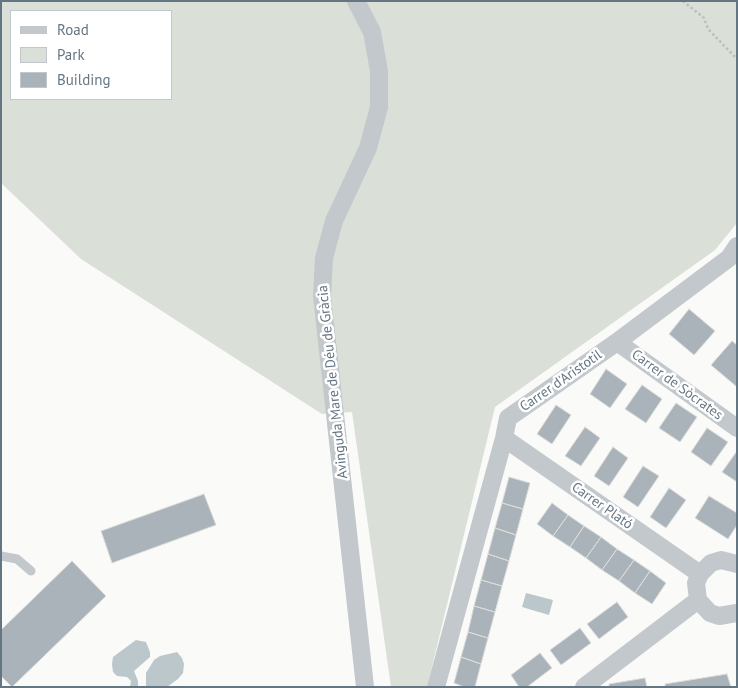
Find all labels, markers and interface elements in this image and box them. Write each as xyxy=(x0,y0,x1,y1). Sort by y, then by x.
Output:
legend xyxy=(10,10,172,100)
text: Road xyxy=(57,20,89,39)
text: Park xyxy=(57,45,85,64)
text: Building xyxy=(57,70,111,89)
street label: Avinguda Mare de Déu de Gràcia xyxy=(314,284,352,480)
street label: Carrer de Sòcrates xyxy=(628,346,726,424)
street label: Carrer d'Aristotil xyxy=(517,347,605,415)
street label: Carrer Plató xyxy=(568,479,636,533)

